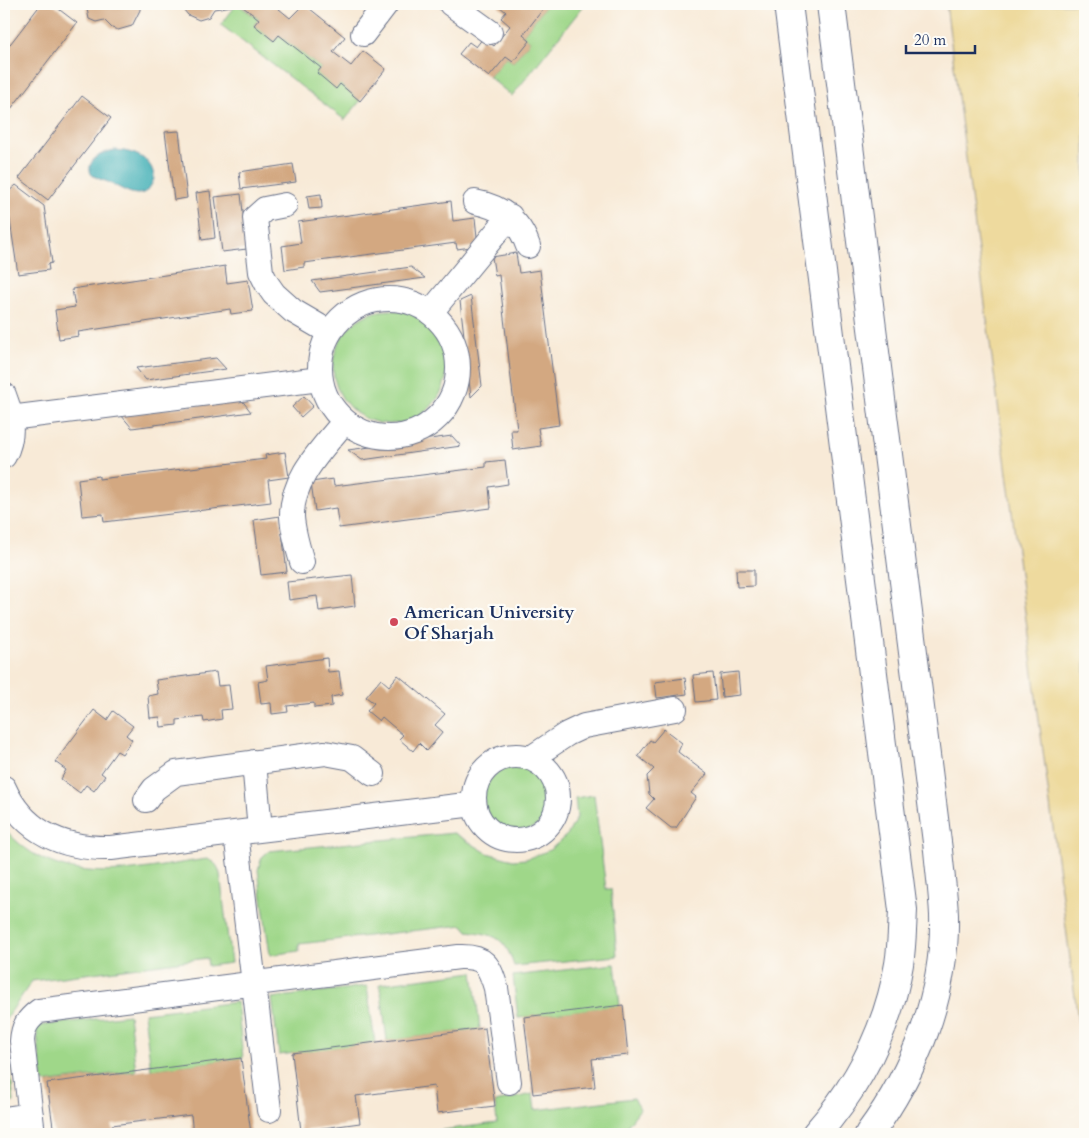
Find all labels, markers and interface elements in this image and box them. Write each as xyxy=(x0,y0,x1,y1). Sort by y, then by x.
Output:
scale bar xyxy=(906,22,975,54)
text: 20 m xyxy=(914,30,946,50)
place label: American University Of Sharjah xyxy=(404,600,575,646)
marker: American University Of Sharjah xyxy=(388,616,400,628)

